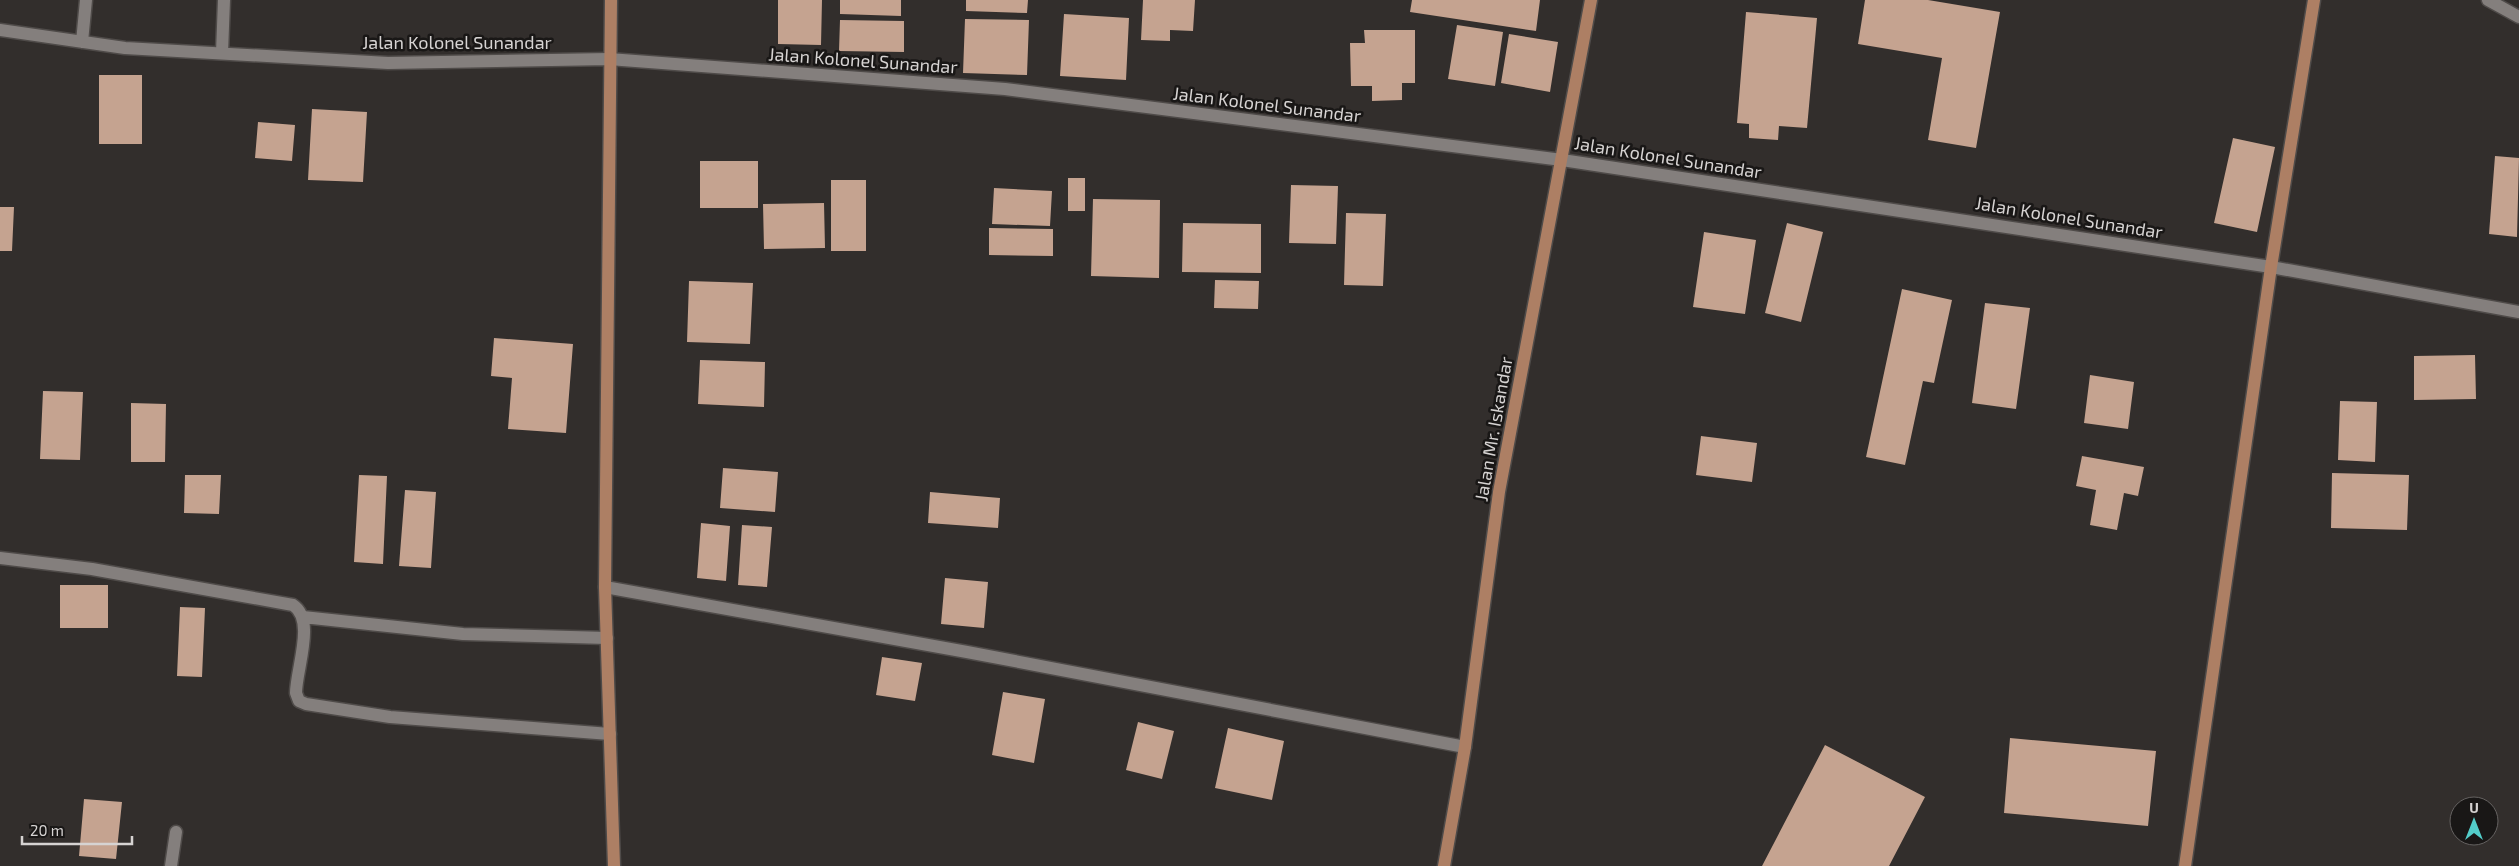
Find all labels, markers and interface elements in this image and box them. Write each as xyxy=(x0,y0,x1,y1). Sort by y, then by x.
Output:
street label: Jalan Kolonel Sunandar xyxy=(362,31,552,53)
street label: Jalan Kolonel Sunandar xyxy=(768,42,958,78)
street label: Jalan Kolonel Sunandar xyxy=(1172,82,1363,126)
street label: Jalan Kolonel Sunandar xyxy=(1573,131,1763,183)
street label: Jalan Kolonel Sunandar xyxy=(1974,191,2164,243)
street label: Jalan Mr. Iskandar xyxy=(1469,355,1517,503)
north arrow xyxy=(2449,796,2499,846)
text: U xyxy=(2469,799,2479,816)
scale bar xyxy=(22,814,132,846)
text: 20 m xyxy=(30,821,64,839)

